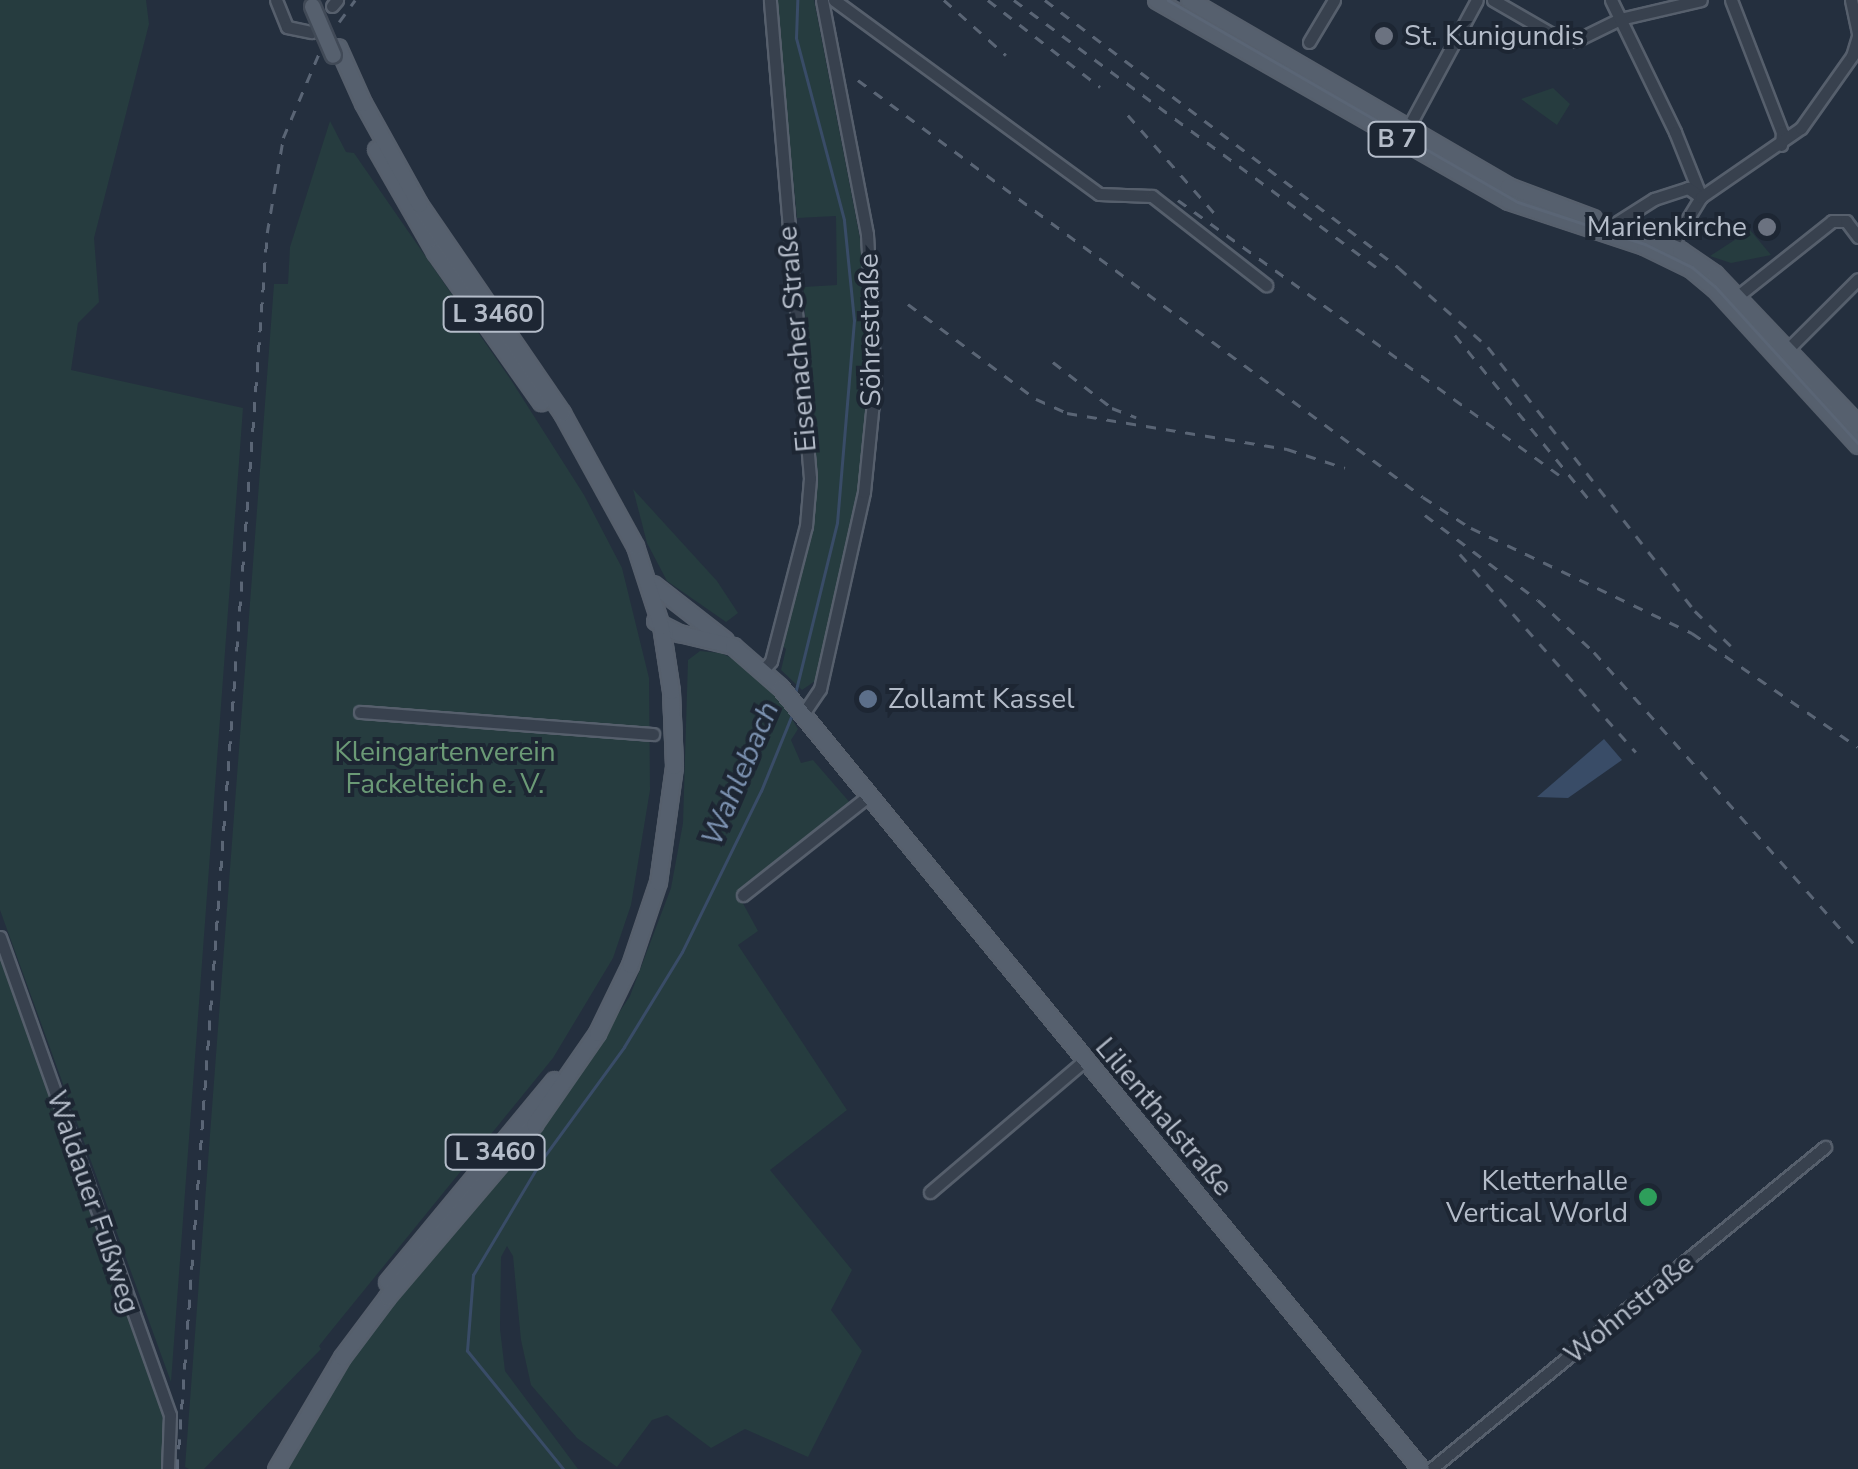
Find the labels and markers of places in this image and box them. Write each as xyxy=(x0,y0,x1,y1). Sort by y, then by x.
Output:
place label: St. Kunigundis xyxy=(1404,19,1585,53)
marker: St. Kunigundis xyxy=(1373,25,1395,47)
place label: Marienkirche xyxy=(1587,210,1747,244)
marker: Marienkirche xyxy=(1756,216,1778,238)
place label: Zollamt Kassel xyxy=(888,682,1074,716)
marker: Zollamt Kassel xyxy=(857,688,879,710)
place label: Kletterhalle Vertical World xyxy=(1446,1164,1628,1230)
marker: Kletterhalle Vertical World xyxy=(1637,1186,1659,1208)

